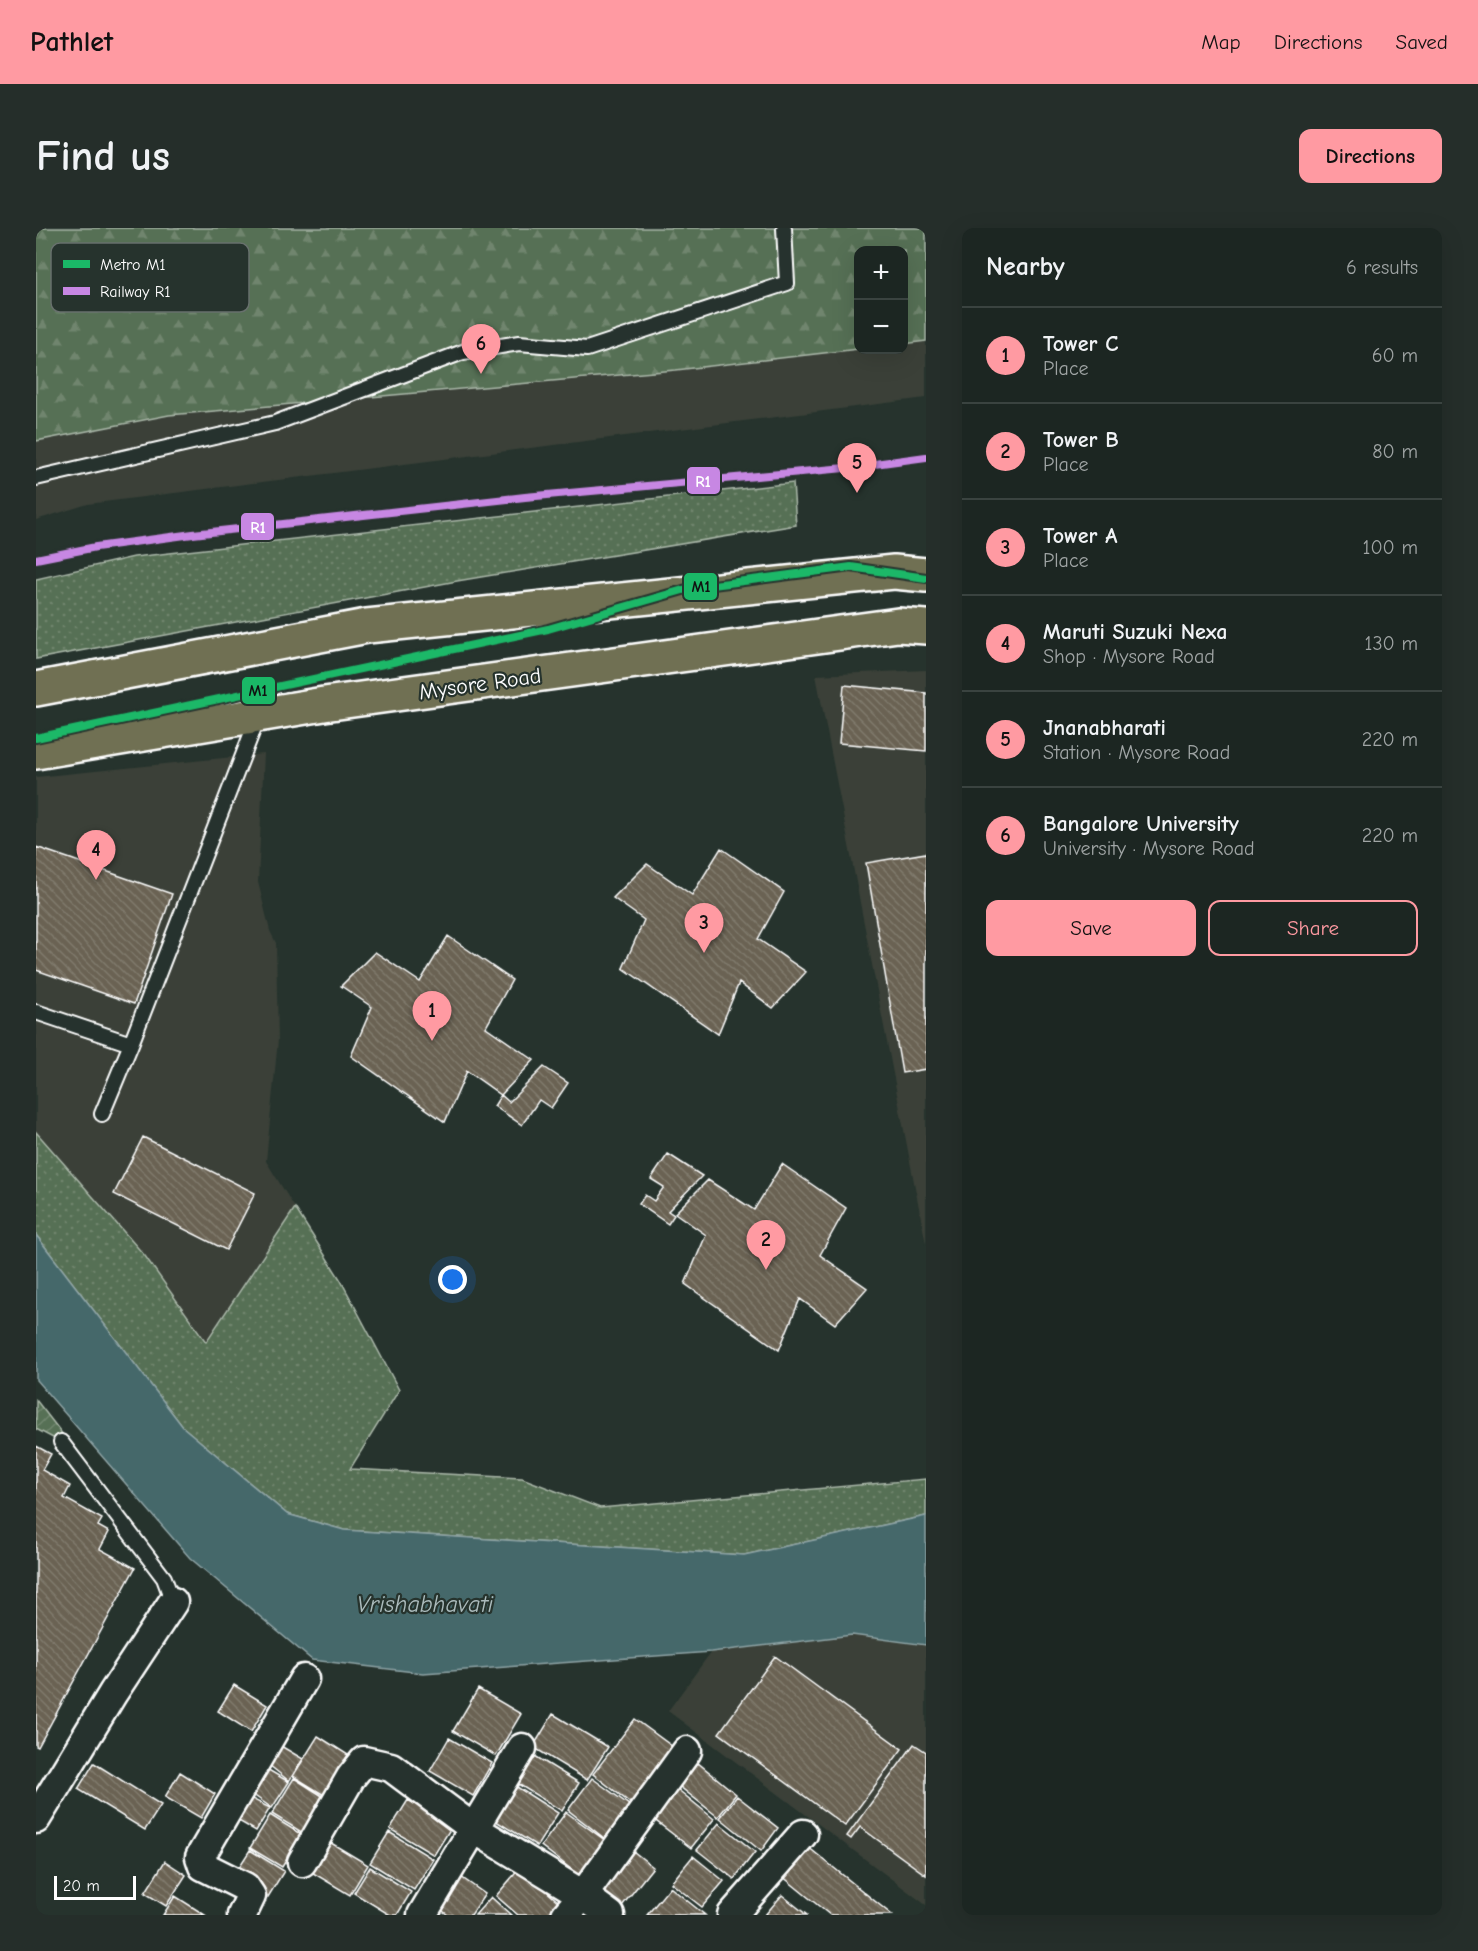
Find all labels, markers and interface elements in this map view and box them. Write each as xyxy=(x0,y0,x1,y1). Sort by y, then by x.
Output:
text: Pathlet xyxy=(30,26,113,58)
text: Map xyxy=(1201,30,1241,54)
text: Directions xyxy=(1274,30,1363,54)
text: Saved xyxy=(1396,30,1448,54)
button: Directions xyxy=(1299,129,1442,183)
text: Find us xyxy=(36,132,170,181)
legend xyxy=(51,243,249,312)
map controls xyxy=(854,246,908,354)
button: + xyxy=(854,246,908,300)
text: Nearby xyxy=(986,252,1065,282)
text: Metro M1 xyxy=(100,256,166,274)
text: 6 results xyxy=(1346,256,1418,279)
text: Railway R1 xyxy=(100,283,171,301)
button: − xyxy=(854,300,908,354)
pin: 6 xyxy=(462,324,500,374)
text: Tower C xyxy=(1043,331,1119,357)
text: 1 xyxy=(1002,344,1009,367)
text: 60 m xyxy=(1372,344,1418,367)
text: Place xyxy=(1043,357,1089,380)
text: Tower B xyxy=(1043,427,1119,453)
text: 2 xyxy=(1001,440,1010,463)
text: 80 m xyxy=(1372,440,1418,463)
pin: 5 xyxy=(838,444,876,493)
text: Place xyxy=(1043,453,1089,476)
line badge: R1 xyxy=(686,466,721,495)
text: R1 xyxy=(695,473,711,491)
line badge: R1 xyxy=(240,512,275,541)
text: R1 xyxy=(250,519,266,537)
text: Tower A xyxy=(1043,523,1117,549)
text: 3 xyxy=(1001,536,1010,559)
text: 100 m xyxy=(1363,536,1418,559)
text: Place xyxy=(1043,549,1089,572)
line badge: M1 xyxy=(683,572,718,601)
text: M1 xyxy=(691,578,711,596)
text: Maruti Suzuki Nexa xyxy=(1043,619,1227,645)
text: 4 xyxy=(1001,632,1010,655)
text: 130 m xyxy=(1365,632,1418,655)
text: Shop · Mysore Road xyxy=(1043,645,1215,668)
street label: Mysore Road xyxy=(417,663,543,705)
line badge: M1 xyxy=(241,676,276,705)
text: M1 xyxy=(248,682,268,700)
text: Jnanabharati xyxy=(1043,715,1166,741)
text: 5 xyxy=(1000,728,1011,751)
text: 220 m xyxy=(1362,728,1418,751)
text: Station · Mysore Road xyxy=(1043,741,1230,764)
text: Bangalore University xyxy=(1043,811,1239,837)
text: 6 xyxy=(1000,824,1011,847)
text: 220 m xyxy=(1362,824,1418,847)
pin: 4 xyxy=(76,830,116,880)
text: University · Mysore Road xyxy=(1043,837,1255,860)
button: Save xyxy=(986,900,1196,956)
button: Share xyxy=(1208,900,1418,956)
pin: 3 xyxy=(684,904,724,953)
pin: 1 xyxy=(412,992,452,1041)
pin: 2 xyxy=(746,1220,786,1270)
your location xyxy=(438,1265,467,1294)
water label: Vrishabhavati xyxy=(357,1590,494,1618)
scale bar xyxy=(54,1873,136,1900)
text: 20 m xyxy=(63,1877,100,1895)

